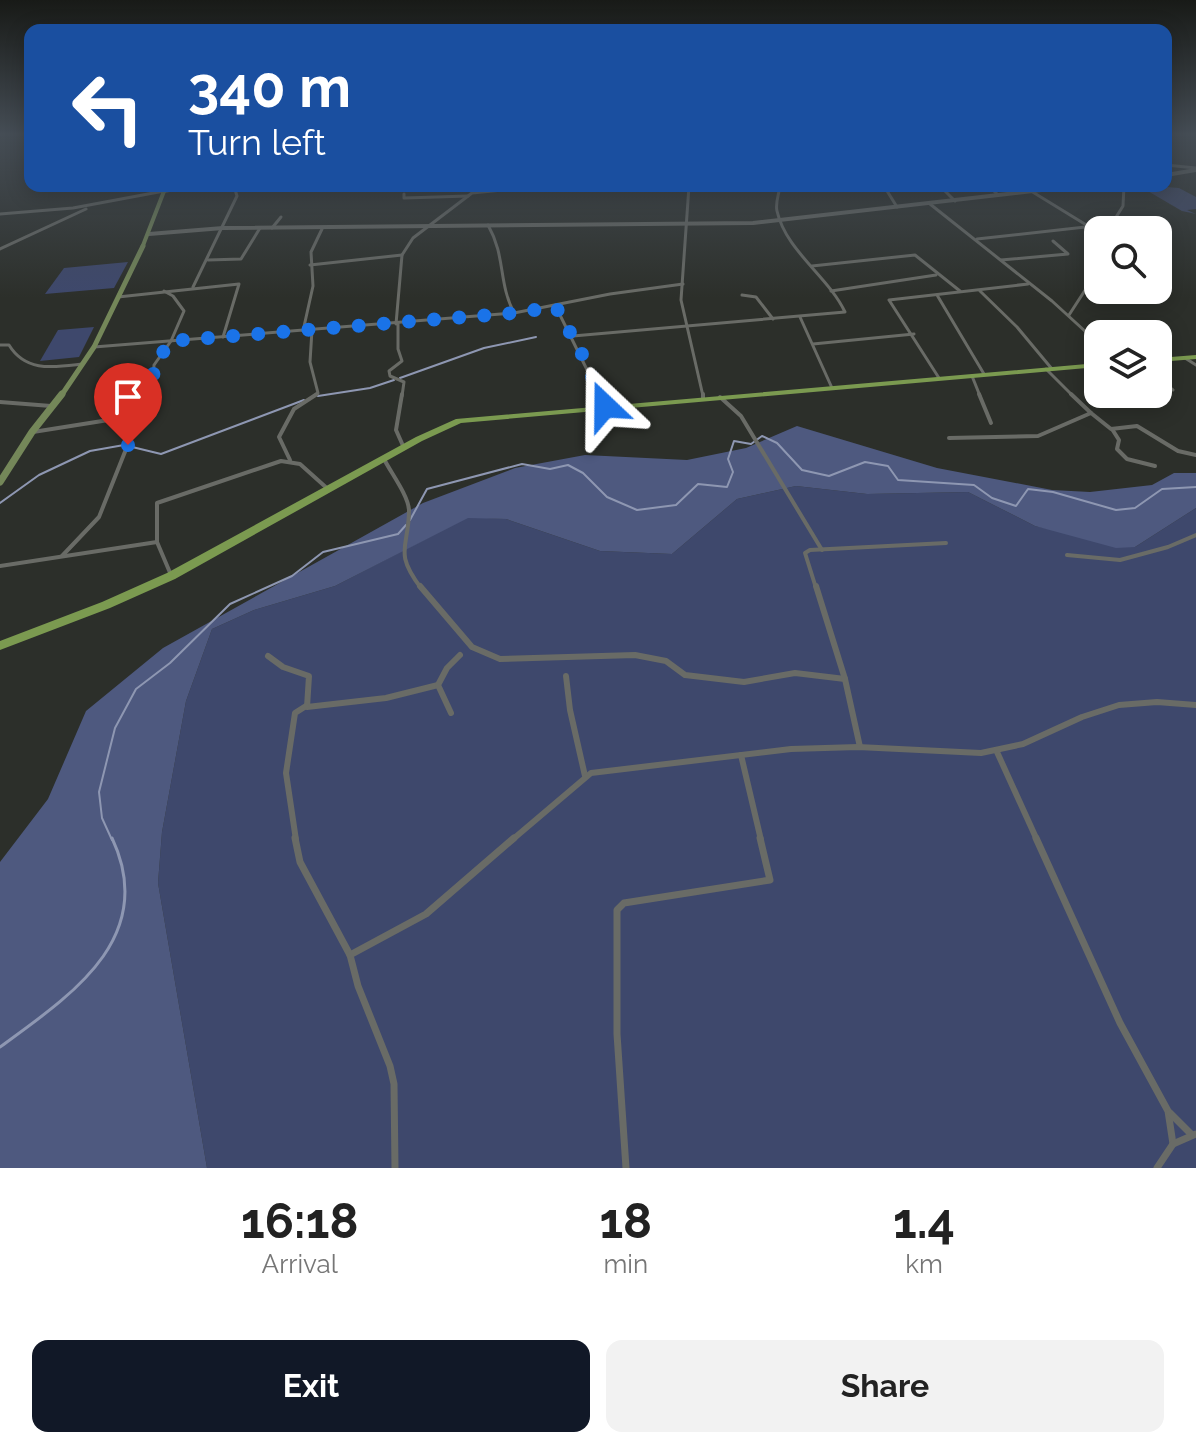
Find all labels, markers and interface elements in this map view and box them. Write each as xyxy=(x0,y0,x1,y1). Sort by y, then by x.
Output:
text: 340 m xyxy=(188,54,351,120)
icon: left xyxy=(56,56,160,160)
text: Turn left xyxy=(188,121,326,163)
map controls xyxy=(1084,216,1172,408)
button: search xyxy=(1084,216,1172,304)
button: layers xyxy=(1084,320,1172,408)
pin xyxy=(94,363,162,445)
position arrow xyxy=(563,364,647,448)
icon: arrive xyxy=(106,375,150,419)
text: 16:18 xyxy=(241,1193,358,1249)
text: 18 xyxy=(599,1193,652,1249)
text: 1.4 xyxy=(893,1193,955,1249)
text: Arrival xyxy=(262,1249,338,1279)
text: min xyxy=(603,1249,648,1279)
text: km xyxy=(905,1249,943,1279)
button: Exit xyxy=(32,1340,590,1432)
button: Share xyxy=(606,1340,1164,1432)

